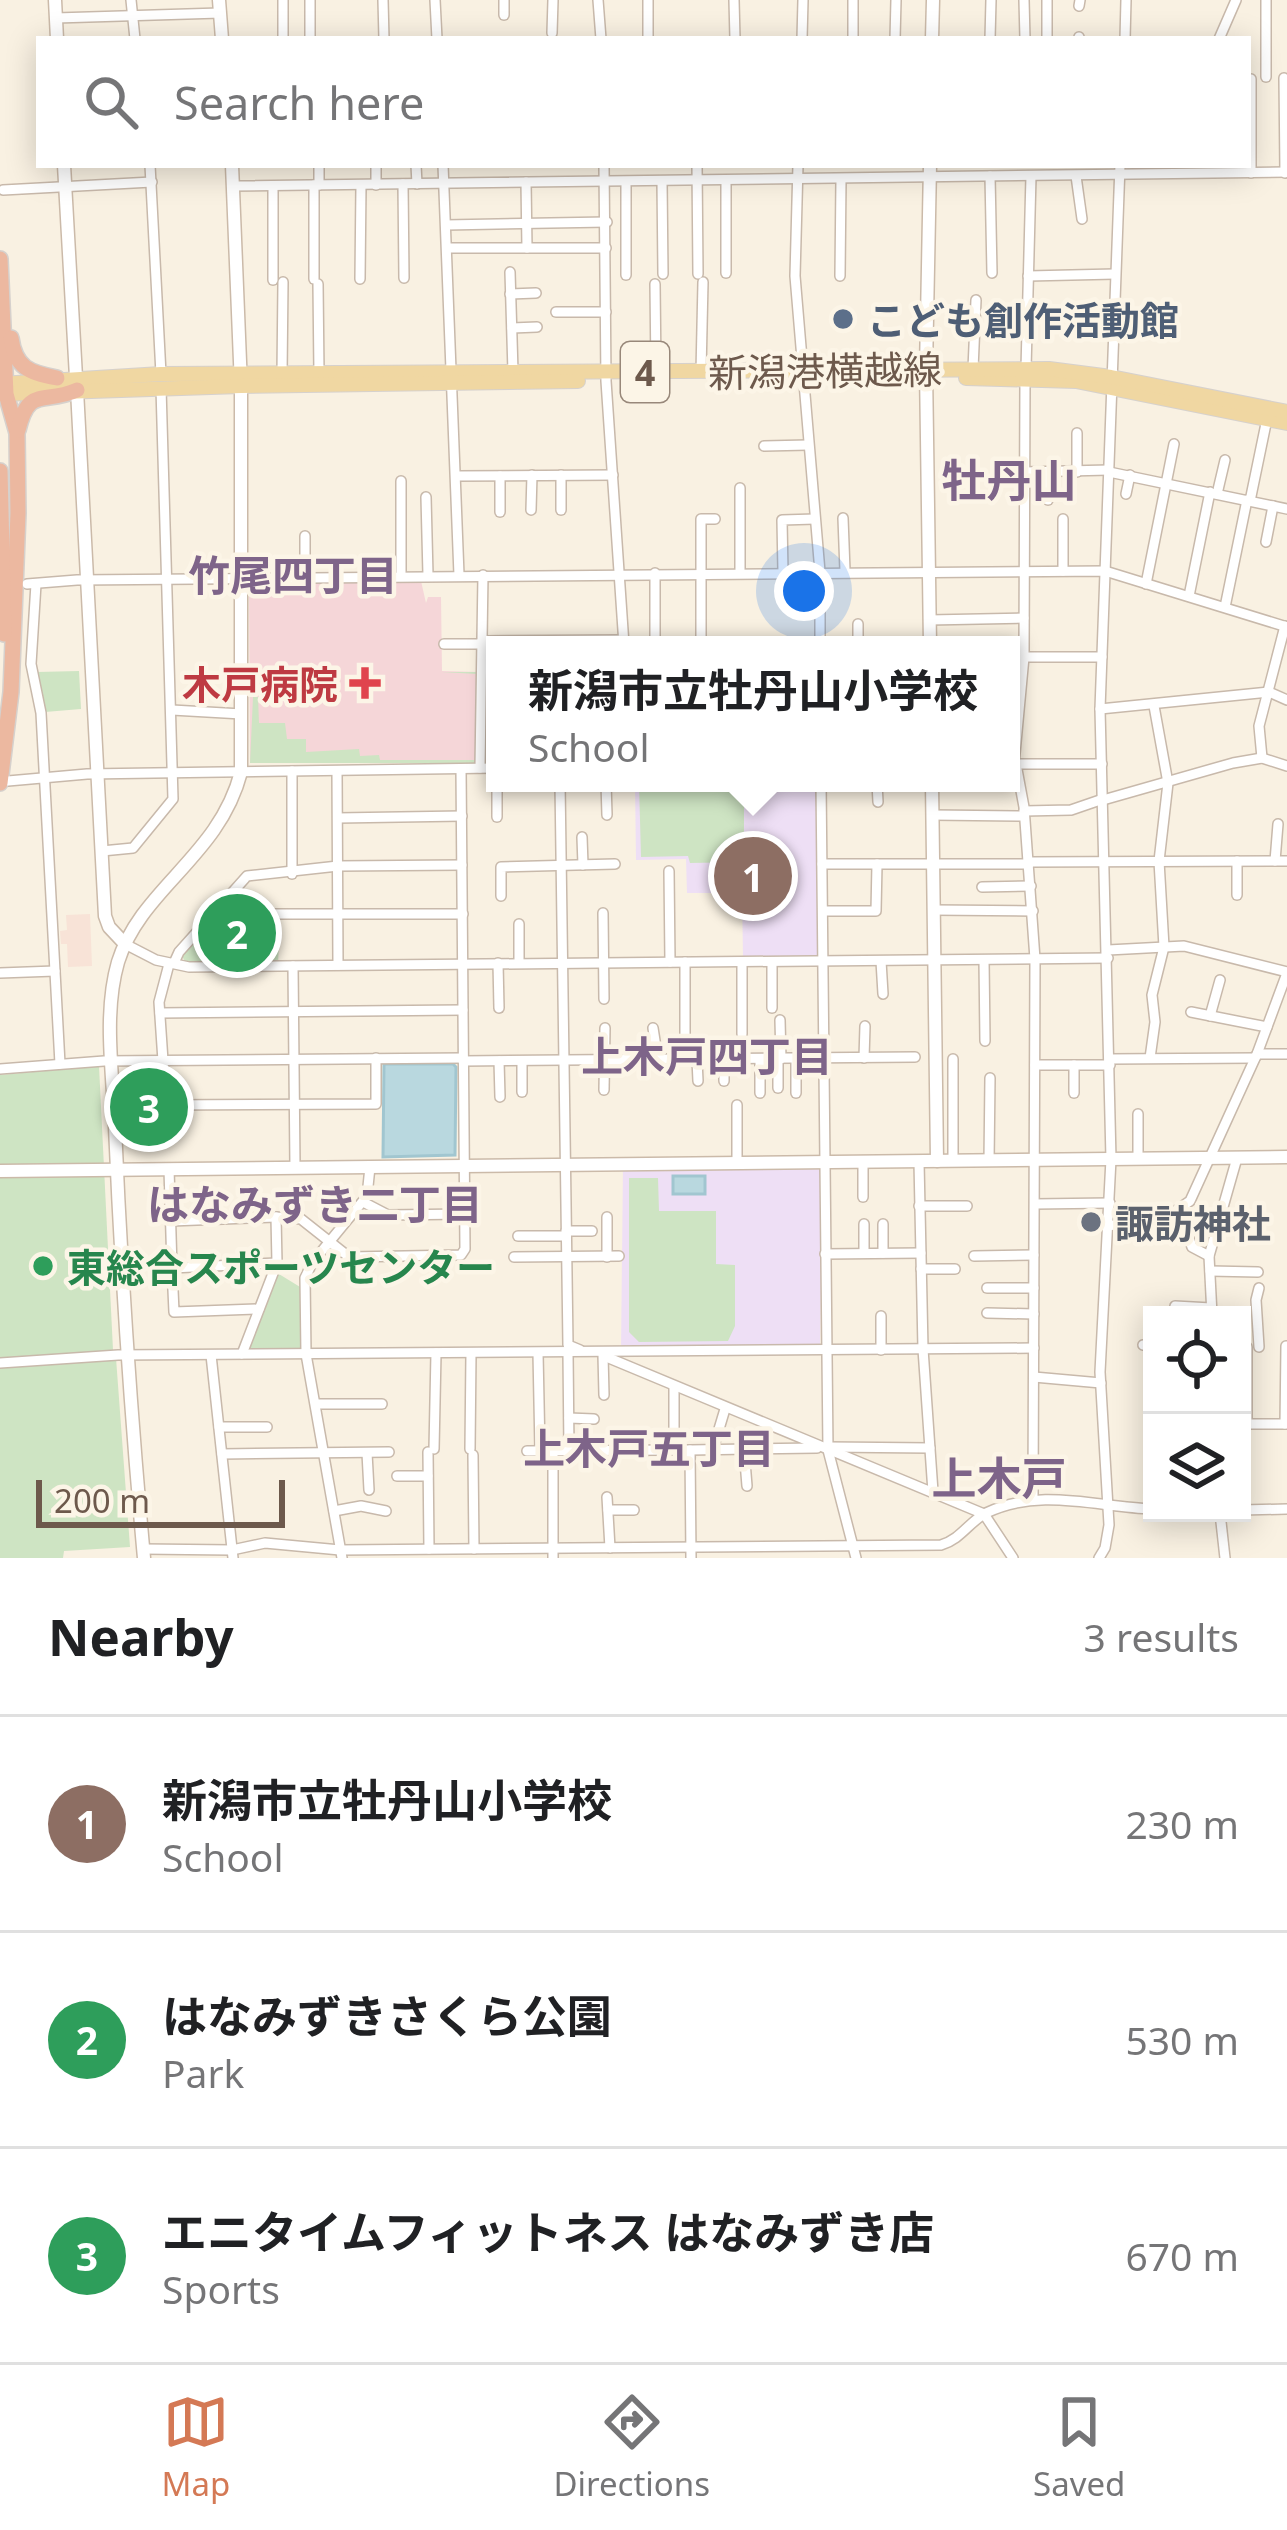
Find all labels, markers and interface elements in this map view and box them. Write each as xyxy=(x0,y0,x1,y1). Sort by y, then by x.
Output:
search box xyxy=(36,36,1251,168)
icon: search xyxy=(78,69,144,135)
text: Search here xyxy=(174,72,424,133)
place label: こども創作活動館 xyxy=(867,293,1179,346)
marker: こども創作活動館 xyxy=(830,306,856,332)
street label: 新潟港横越線 xyxy=(708,341,942,399)
road number: 4 xyxy=(621,342,669,402)
district label: 牡丹山 xyxy=(941,449,1077,510)
district label: 竹尾四丁目 xyxy=(188,546,398,603)
your location xyxy=(774,561,834,621)
popup xyxy=(486,636,1020,792)
place label: 木戸病院 xyxy=(182,657,338,710)
text: 新潟市立牡丹山小学校 xyxy=(528,659,978,720)
marker: 木戸病院 xyxy=(349,667,381,699)
text: School xyxy=(528,720,649,773)
pin: 1 xyxy=(714,831,792,921)
pin: 2 xyxy=(198,888,276,978)
district label: 上木戸四丁目 xyxy=(581,1027,833,1084)
pin: 3 xyxy=(110,1062,188,1152)
district label: はなみずき二丁目 xyxy=(147,1175,483,1232)
place label: 諏訪神社 xyxy=(1115,1196,1271,1249)
marker: 諏訪神社 xyxy=(1078,1209,1104,1235)
place label: 東総合スポーツセンター xyxy=(67,1240,495,1293)
marker: 東総合スポーツセンター xyxy=(30,1253,56,1279)
map controls xyxy=(1143,1306,1251,1522)
button: locate xyxy=(1143,1306,1251,1414)
button: layers xyxy=(1143,1414,1251,1522)
district label: 上木戸五丁目 xyxy=(523,1419,775,1476)
district label: 上木戸 xyxy=(931,1447,1067,1508)
scale bar xyxy=(36,1474,285,1527)
text: 200 m xyxy=(54,1478,150,1523)
text: Nearby xyxy=(48,1601,234,1671)
text: 3 results xyxy=(1084,1610,1239,1663)
text: 新潟市立牡丹山小学校 xyxy=(162,1769,612,1830)
text: 1 xyxy=(76,1797,98,1850)
text: 230 m xyxy=(1125,1797,1239,1850)
text: School xyxy=(162,1830,284,1883)
text: はなみずきさくら公園 xyxy=(162,1985,612,2046)
text: 2 xyxy=(76,2013,98,2066)
text: 530 m xyxy=(1125,2013,1239,2066)
text: Park xyxy=(162,2046,244,2099)
text: エニタイムフィットネス はなみずき店 xyxy=(162,2201,934,2262)
text: 3 xyxy=(76,2229,98,2282)
text: 670 m xyxy=(1125,2229,1239,2282)
text: Sports xyxy=(162,2262,280,2315)
tab: Map xyxy=(162,2389,230,2506)
tab: Directions xyxy=(553,2389,710,2506)
tab: Saved xyxy=(1033,2389,1125,2506)

